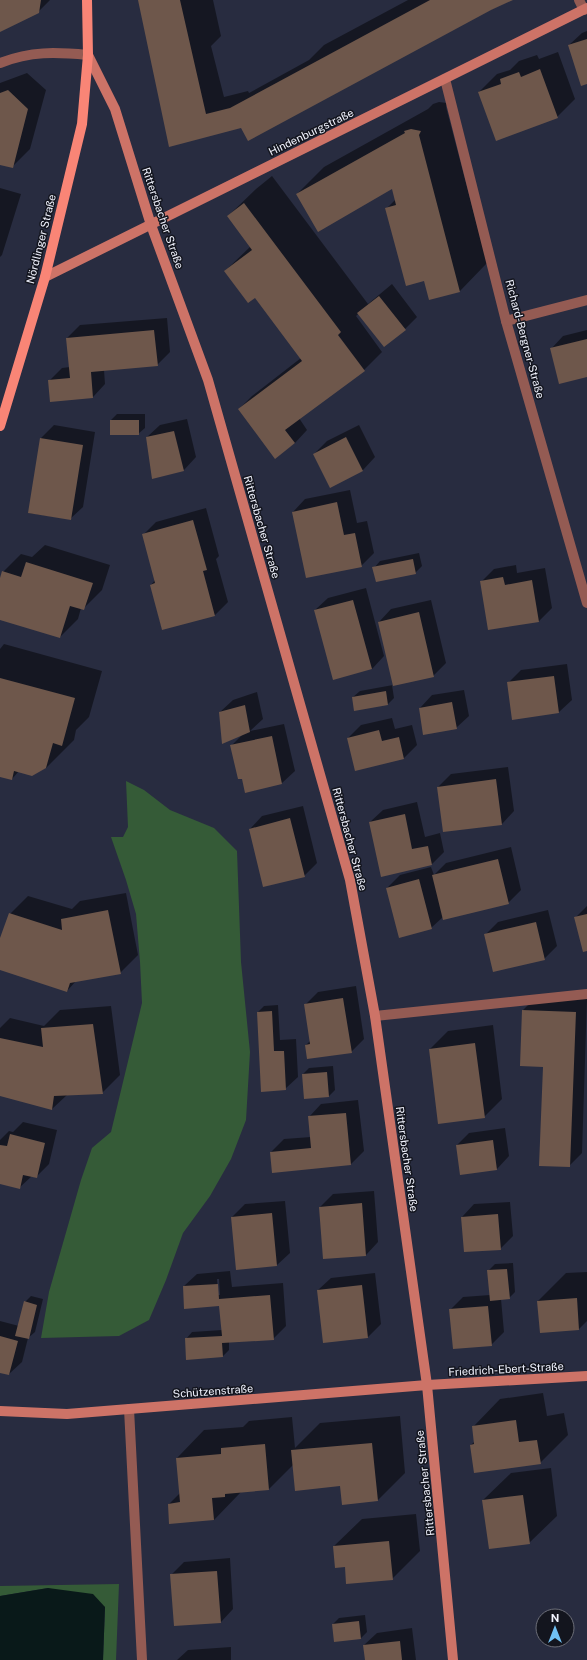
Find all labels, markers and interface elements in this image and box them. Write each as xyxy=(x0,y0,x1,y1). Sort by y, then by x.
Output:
street label: Hindenburgstraße xyxy=(267,106,355,158)
street label: Rittersbacher Straße xyxy=(140,166,186,270)
street label: Nördlinger Straße xyxy=(24,193,58,285)
street label: Richard-Bergner-Straße xyxy=(503,278,547,400)
street label: Rittersbacher Straße xyxy=(242,474,282,580)
street label: Rittersbacher Straße xyxy=(330,786,370,892)
street label: Rittersbacher Straße xyxy=(394,1105,420,1213)
street label: Friedrich-Ebert-Straße xyxy=(448,1360,564,1378)
street label: Schützenstraße xyxy=(172,1382,254,1400)
street label: Rittersbacher Straße xyxy=(413,1429,437,1537)
north arrow xyxy=(535,1608,575,1648)
text: N xyxy=(551,1612,559,1624)

